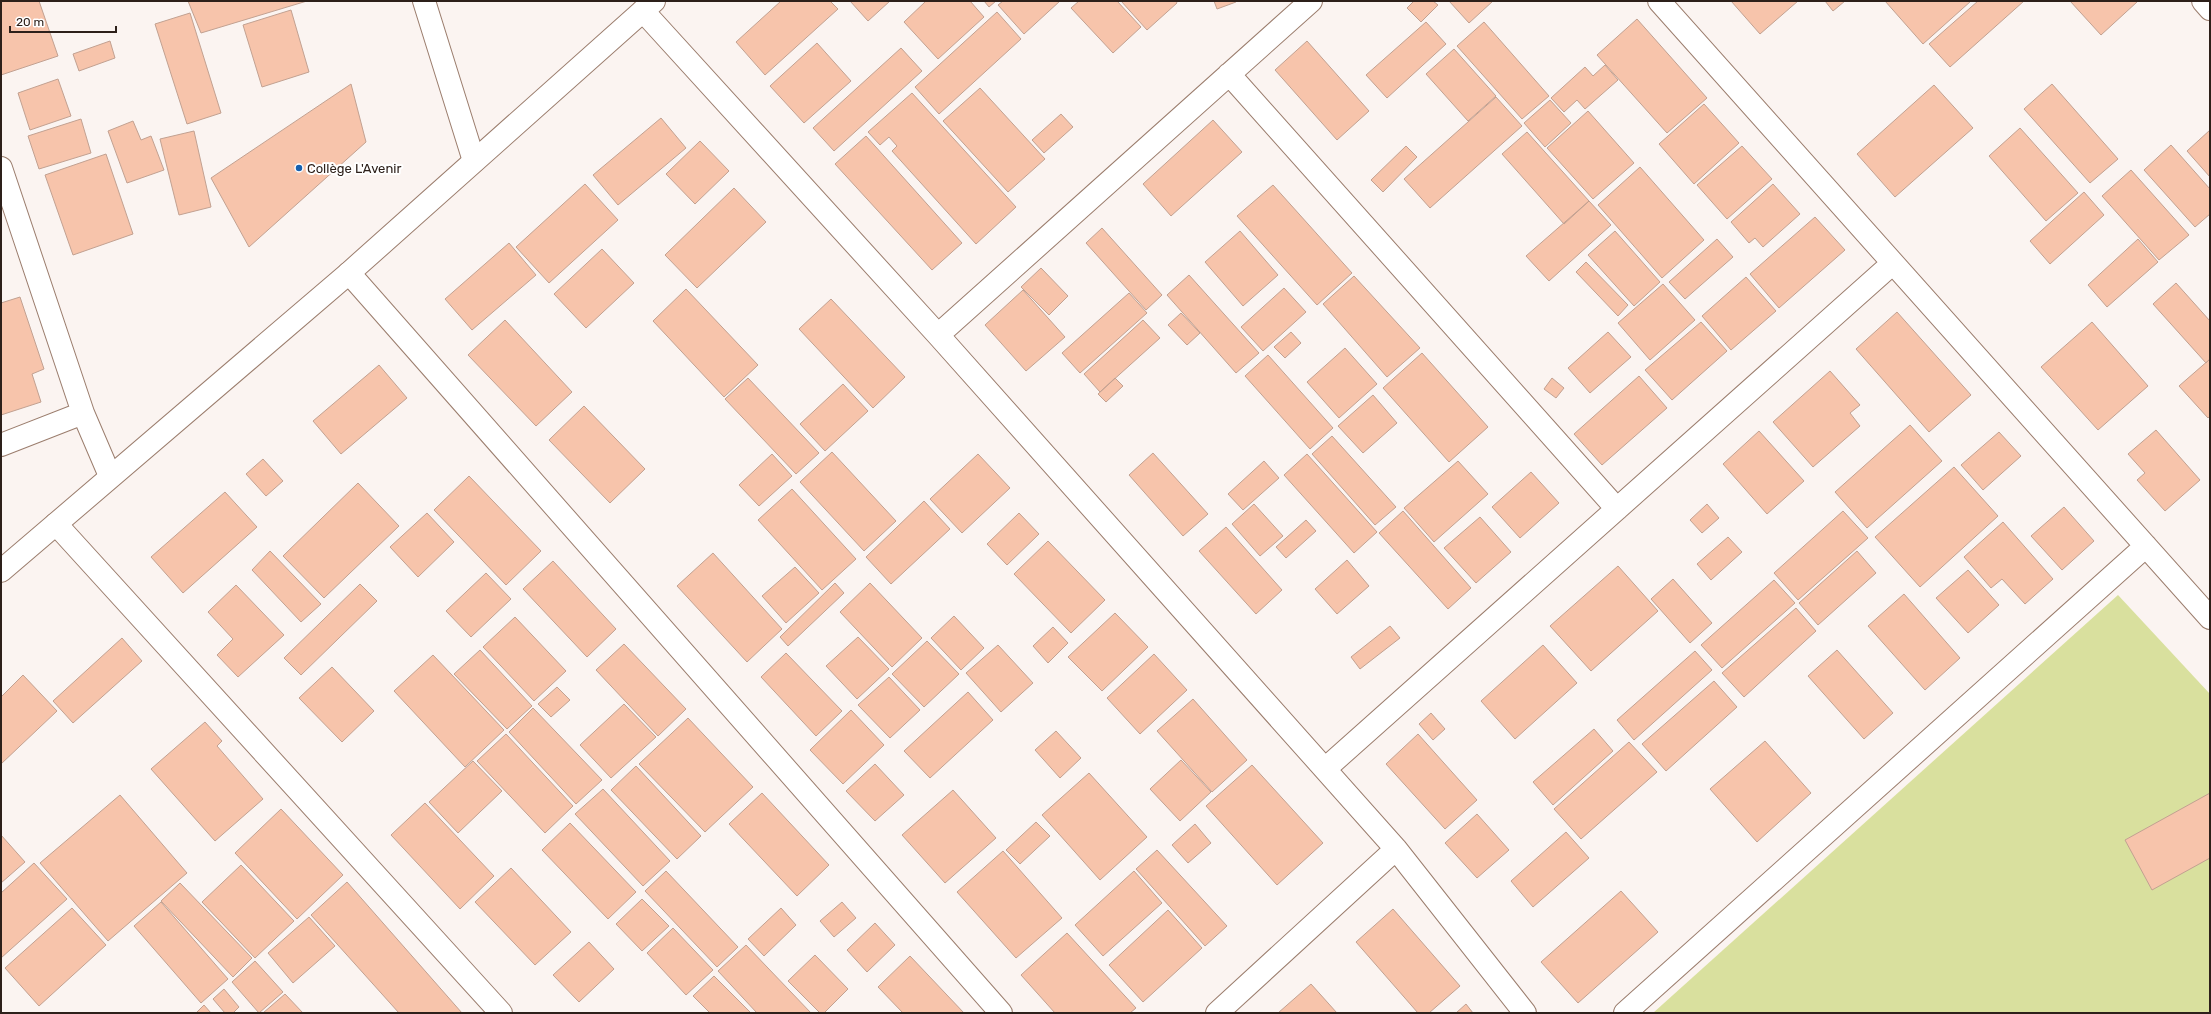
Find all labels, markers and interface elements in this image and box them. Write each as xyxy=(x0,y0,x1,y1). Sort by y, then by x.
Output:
scale bar xyxy=(10,8,116,34)
text: 20 m xyxy=(16,15,44,29)
place label: Collège L'Avenir xyxy=(307,161,401,177)
marker: Collège L'Avenir xyxy=(294,163,304,173)

